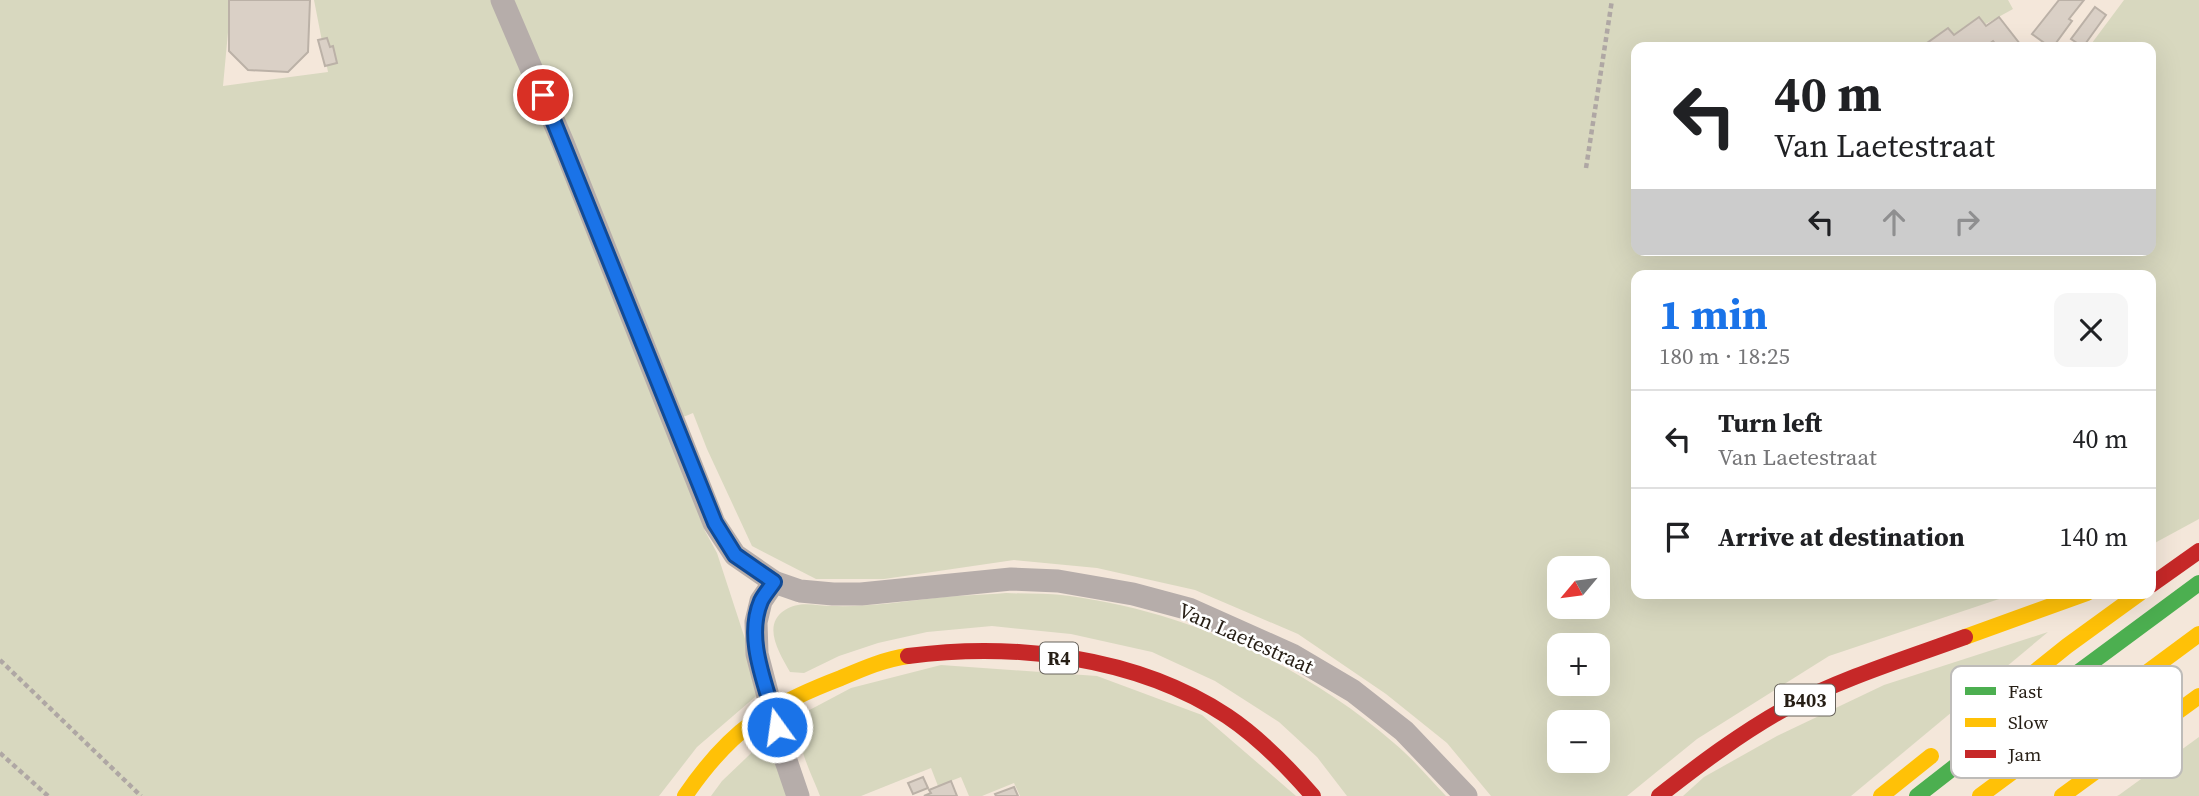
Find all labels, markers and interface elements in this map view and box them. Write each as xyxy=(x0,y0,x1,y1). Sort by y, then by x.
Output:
text: 40 m xyxy=(1774,60,1882,127)
pin xyxy=(513,65,573,125)
icon: left xyxy=(1659,70,1750,161)
icon: arrive xyxy=(524,76,562,114)
text: Van Laetestraat xyxy=(1774,124,1995,168)
icon: left xyxy=(1802,203,1840,241)
icon: ahead xyxy=(1875,203,1913,241)
icon: right xyxy=(1948,203,1986,241)
text: 1 min xyxy=(1659,285,1768,343)
button: close xyxy=(2054,293,2128,367)
text: 180 m · 18:25 xyxy=(1659,340,1790,372)
text: Turn left xyxy=(1718,405,1822,441)
icon: left xyxy=(1659,420,1697,458)
text: 40 m xyxy=(2073,421,2128,457)
text: Van Laetestraat xyxy=(1718,441,1877,473)
icon: arrive xyxy=(1659,518,1697,556)
text: Arrive at destination xyxy=(1718,519,1965,555)
text: 140 m xyxy=(2060,519,2128,555)
north arrow xyxy=(1547,556,1610,620)
map controls xyxy=(1547,556,1610,773)
street label: Van Laetestraat xyxy=(1174,595,1318,681)
button: + xyxy=(1547,633,1610,696)
road number: R4 xyxy=(1040,642,1078,674)
legend xyxy=(1951,666,2182,778)
text: Fast xyxy=(2008,678,2043,704)
road number: B403 xyxy=(1775,684,1835,716)
position arrow xyxy=(740,690,814,764)
text: Slow xyxy=(2008,709,2049,735)
button: − xyxy=(1547,710,1610,773)
text: Jam xyxy=(2007,741,2041,767)

